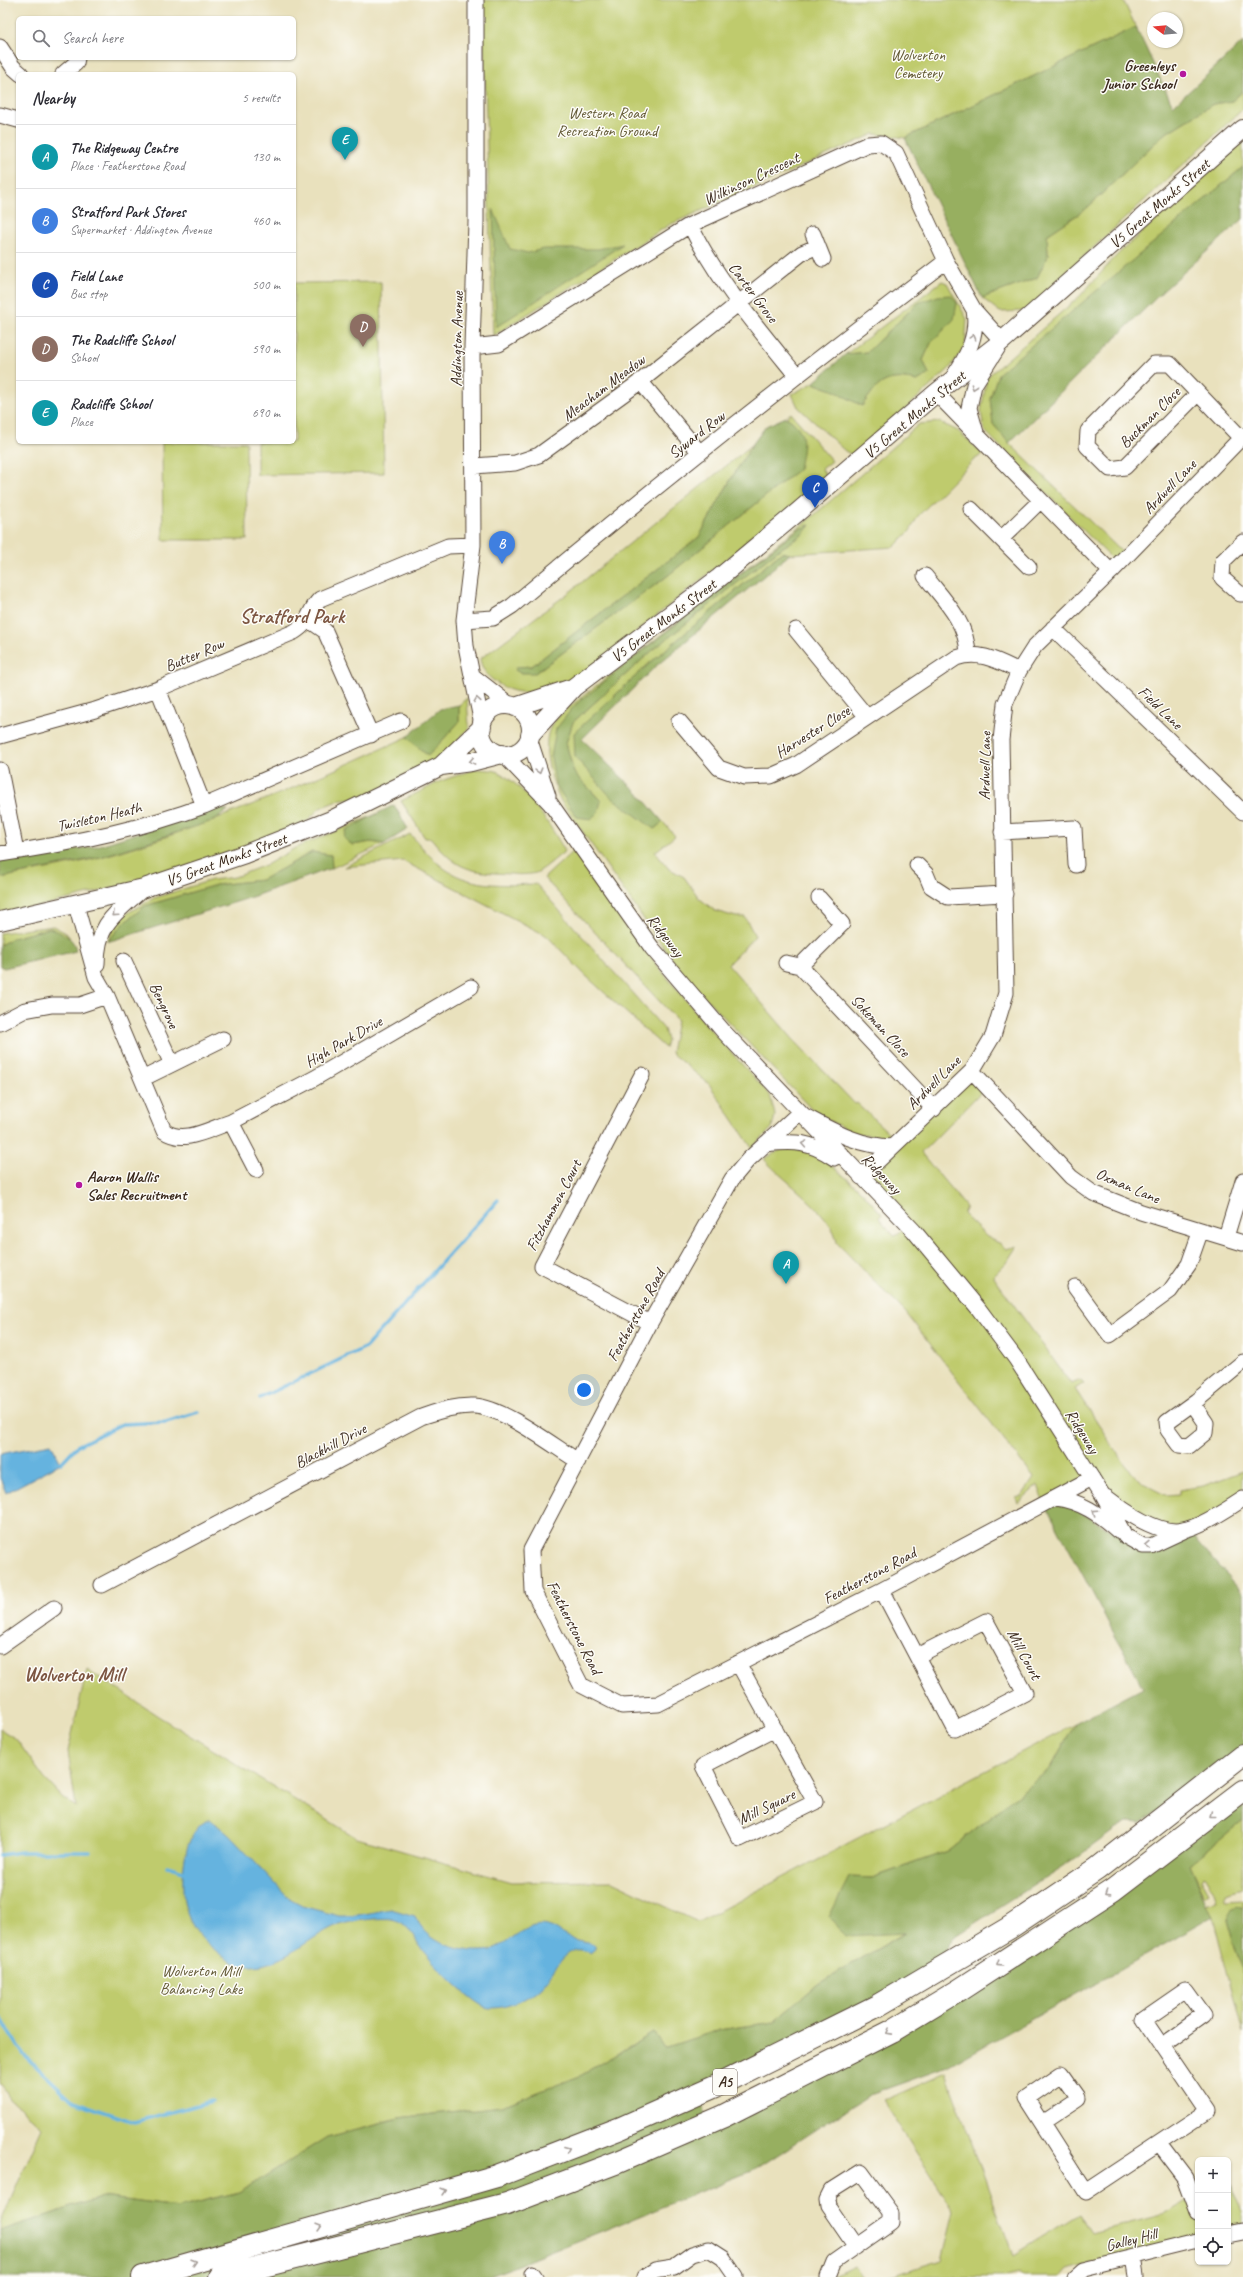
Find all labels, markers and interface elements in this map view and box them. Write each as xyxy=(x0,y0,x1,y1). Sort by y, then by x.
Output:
north arrow xyxy=(1147,12,1183,48)
search box xyxy=(16,16,296,60)
icon: search xyxy=(30,27,52,49)
text: Search here xyxy=(62,29,123,48)
park label: Wolverton Cemetery xyxy=(891,45,946,83)
place label: Greenleys Junior School xyxy=(1101,56,1178,94)
marker: Greenleys Junior School xyxy=(1178,69,1188,79)
text: Nearby xyxy=(32,88,75,109)
text: 5 results xyxy=(242,90,280,106)
park label: Western Road Recreation Ground xyxy=(557,103,660,141)
pin: E xyxy=(332,127,358,160)
text: The Ridgeway Centre xyxy=(70,139,177,158)
street label: Wilkinson Crescent xyxy=(700,147,804,210)
text: A xyxy=(42,149,48,165)
text: 130 m xyxy=(252,149,280,165)
street label: V5 Great Monks Street xyxy=(1105,153,1215,253)
text: Place · Featherstone Road xyxy=(70,158,185,174)
text: Stratford Park Stores xyxy=(70,203,186,222)
text: B xyxy=(42,213,48,229)
text: 460 m xyxy=(252,213,280,229)
text: Supermarket · Addington Avenue xyxy=(70,222,211,238)
street label: Carter Grove xyxy=(724,259,783,328)
text: Field Lane xyxy=(70,267,122,286)
text: C xyxy=(42,277,48,293)
text: 500 m xyxy=(252,277,280,293)
text: Bus stop xyxy=(70,286,107,302)
street label: Addington Avenue xyxy=(446,289,468,387)
pin: D xyxy=(350,314,376,347)
text: The Radcliffe School xyxy=(70,331,173,350)
one-way arrow xyxy=(968,334,976,340)
text: D xyxy=(41,341,49,357)
text: 590 m xyxy=(252,341,280,357)
street label: Meacham Meadow xyxy=(558,349,650,426)
text: School xyxy=(70,350,98,366)
street label: V5 Great Monks Street xyxy=(860,365,971,463)
street label: Buckman Close xyxy=(1115,382,1186,453)
one-way arrow xyxy=(971,383,979,390)
text: Radcliffe School xyxy=(70,395,151,414)
text: E xyxy=(42,405,48,421)
text: 690 m xyxy=(252,405,280,421)
street label: Syward Row xyxy=(664,405,730,463)
text: Place xyxy=(70,414,93,430)
street label: Ardwell Lane xyxy=(1139,454,1202,518)
pin: C xyxy=(802,475,828,508)
pin: B xyxy=(489,531,515,564)
street label: V5 Great Monks Street xyxy=(607,574,722,667)
district label: Stratford Park xyxy=(240,604,346,629)
street label: Butter Row xyxy=(162,633,228,676)
street label: Field Lane xyxy=(1134,682,1188,735)
one-way arrow xyxy=(473,697,482,703)
street label: Harvester Close xyxy=(771,700,855,763)
street label: Ardwell Lane xyxy=(974,730,996,800)
one-way arrow xyxy=(468,757,475,765)
one-way arrow xyxy=(534,767,543,774)
street label: Twisleton Heath xyxy=(55,797,145,836)
street label: V5 Great Monks Street xyxy=(163,828,291,891)
one-way arrow xyxy=(112,909,119,916)
street label: Ridgeway xyxy=(642,910,689,962)
street label: Bengrove xyxy=(145,979,184,1033)
street label: Sokeman Close xyxy=(846,990,916,1062)
street label: High Park Drive xyxy=(301,1011,387,1072)
street label: Ardwell Lane xyxy=(902,1050,966,1114)
one-way arrow xyxy=(801,1140,807,1148)
street label: Ridgeway xyxy=(857,1149,907,1199)
street label: Fitzhammon Court xyxy=(522,1155,587,1254)
street label: Oxman Lane xyxy=(1093,1164,1164,1209)
place label: Aaron Wallis Sales Recruitment xyxy=(87,1167,188,1205)
marker: Aaron Wallis Sales Recruitment xyxy=(74,1180,84,1190)
pin: A xyxy=(773,1251,799,1284)
street label: Featherstone Road xyxy=(602,1264,671,1365)
your location xyxy=(574,1380,594,1400)
street label: Ridgeway xyxy=(1061,1405,1104,1459)
street label: Blackhill Drive xyxy=(291,1418,371,1473)
one-way arrow xyxy=(1092,1509,1099,1517)
one-way arrow xyxy=(1144,1541,1150,1549)
street label: Featherstone Road xyxy=(820,1542,922,1609)
street label: Featherstone Road xyxy=(542,1577,607,1680)
street label: Mill Court xyxy=(1003,1626,1046,1685)
district label: Wolverton Mill xyxy=(24,1662,128,1687)
street label: Mill Square xyxy=(735,1784,800,1829)
one-way arrow xyxy=(1210,1810,1217,1817)
one-way arrow xyxy=(1106,1888,1113,1895)
one-way arrow xyxy=(996,1959,1003,1967)
park label: Wolverton Mill Balancing Lake xyxy=(160,1961,244,1999)
one-way arrow xyxy=(886,2028,893,2035)
road number: A5 xyxy=(713,2069,737,2095)
one-way arrow xyxy=(563,2145,570,2153)
map controls xyxy=(1195,2157,1231,2265)
button: + xyxy=(1195,2157,1231,2193)
one-way arrow xyxy=(440,2187,447,2196)
button: − xyxy=(1195,2193,1231,2229)
one-way arrow xyxy=(316,2223,322,2231)
street label: Galley Hill xyxy=(1104,2223,1162,2256)
button: locate xyxy=(1195,2229,1231,2265)
one-way arrow xyxy=(190,2258,197,2267)

